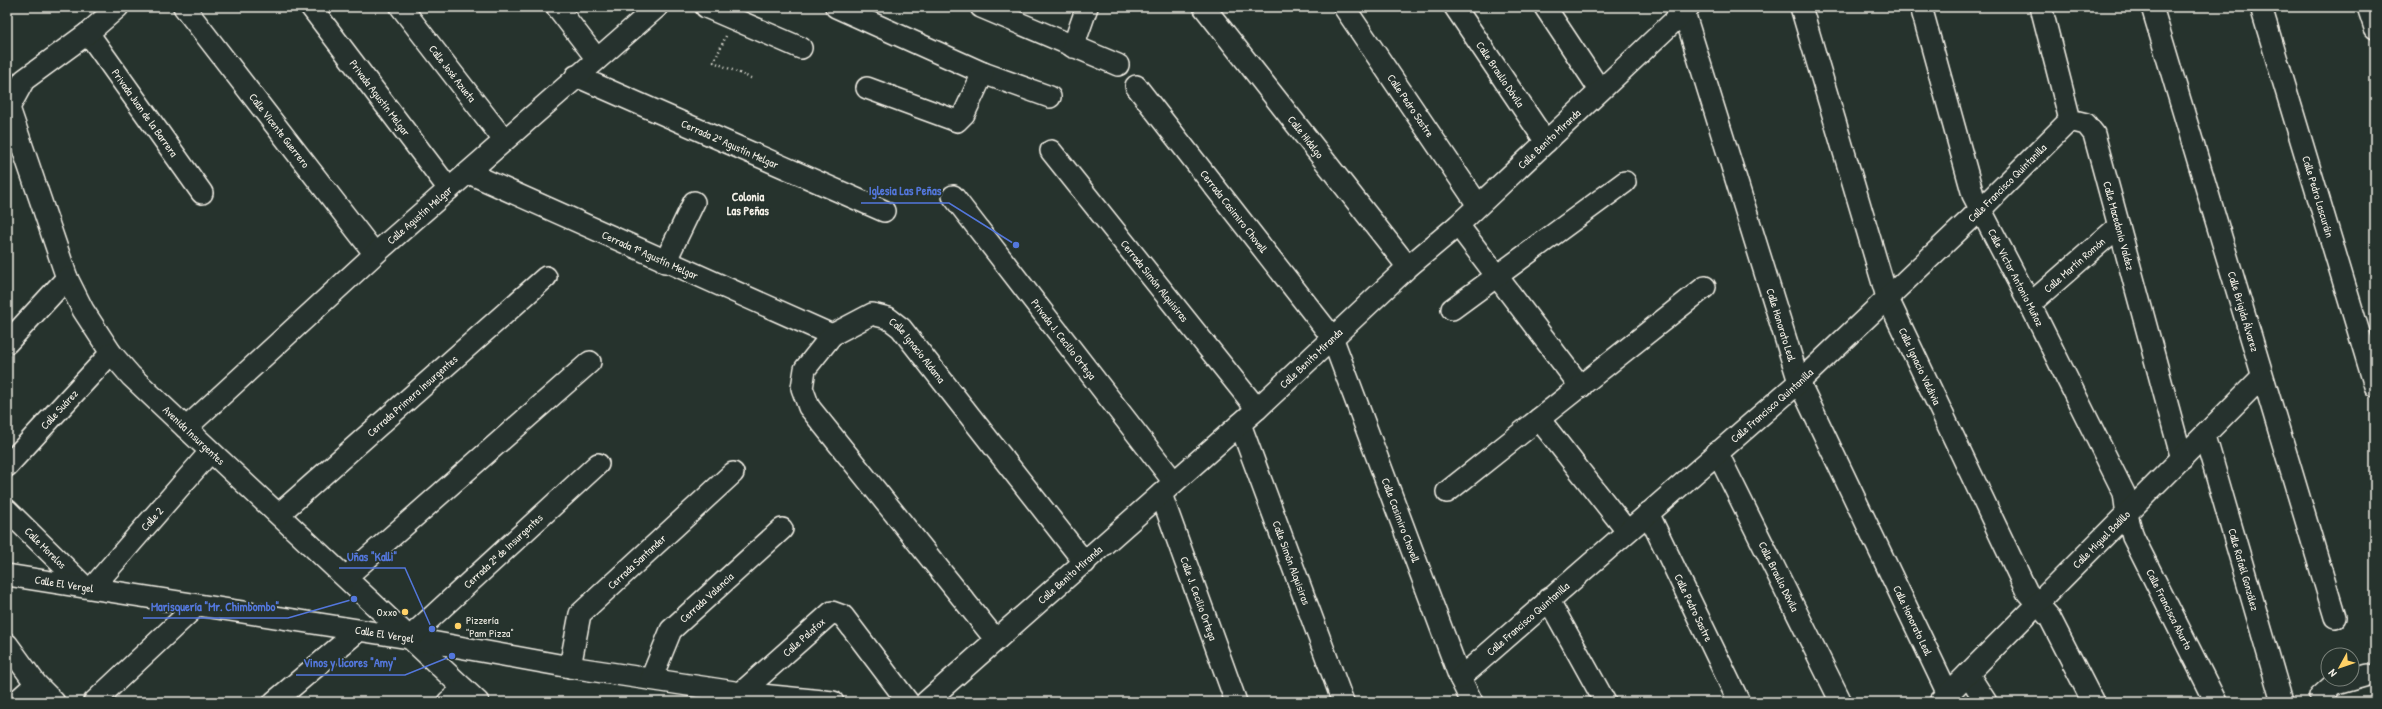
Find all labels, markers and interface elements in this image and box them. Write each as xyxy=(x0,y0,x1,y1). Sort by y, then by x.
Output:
street label: Calle Braulio Dávila xyxy=(1473,38,1528,110)
street label: Calle José Azueta xyxy=(426,42,479,105)
street label: Privada Agustín Melgar xyxy=(347,57,414,139)
street label: Privada Juan de la Barrera xyxy=(109,66,181,160)
street label: Calle Pedro Sastre xyxy=(1384,71,1437,140)
street label: Calle Vicente Guerrero xyxy=(246,90,313,171)
street label: Calle Benito Miranda xyxy=(1515,105,1584,172)
street label: Calle Hidalgo xyxy=(1285,113,1327,161)
street label: Cerrada 2ª Agustín Melgar xyxy=(679,116,782,172)
street label: Calle Francisco Quintanilla xyxy=(1965,140,2050,225)
street label: Calle Pedro Lascuráin xyxy=(2299,154,2337,239)
street label: Cerrada Casimiro Chovell xyxy=(1197,167,1271,256)
callout: Iglesia Las Peñas xyxy=(861,179,949,203)
street label: Calle Macedonio Valdez xyxy=(2100,180,2138,272)
street label: Calle Agustín Melgar xyxy=(384,182,456,247)
text: Iglesia Las Peñas xyxy=(869,182,942,200)
district label: Colonia Las Peñas xyxy=(727,188,769,219)
street label: Calle Víctor Antonio Muñoz xyxy=(1985,226,2047,329)
street label: Cerrada 1ª Agustín Melgar xyxy=(600,227,701,283)
street label: Calle Martín Romón xyxy=(2041,234,2108,296)
street label: Cerrada Simón Alquisiras xyxy=(1118,237,1192,325)
street label: Calle Brigida Álvarez xyxy=(2225,270,2262,354)
street label: Calle Honorato Leal xyxy=(1763,286,1799,363)
street label: Privada J. Cecilio Ortega xyxy=(1028,296,1100,383)
street label: Calle Ignacio Aldama xyxy=(886,314,949,386)
street label: Calle Benito Miranda xyxy=(1276,325,1346,391)
street label: Calle Ignacio Valdivia xyxy=(1895,325,1944,408)
street label: Cerrada Primera Insurgentes xyxy=(364,352,460,440)
street label: Calle Francisco Quintanilla xyxy=(1727,365,1816,446)
street label: Calle Suárez xyxy=(37,386,81,432)
street label: Avenida Insurgentes xyxy=(160,403,228,468)
street label: Calle Casimiro Chovell xyxy=(1379,476,1423,564)
street label: Calle 2 xyxy=(138,504,166,534)
street label: Calle Miguel Badillo xyxy=(2069,507,2133,571)
street label: Cerrada 2ª de Insurgentes xyxy=(460,511,546,591)
street label: Calle Simón Alquisiras xyxy=(1269,519,1313,607)
street label: Calle Morelos xyxy=(22,524,69,572)
street label: Calle Rafaél González xyxy=(2225,527,2262,613)
street label: Cerrada Santander xyxy=(604,531,669,592)
street label: Calle Braulio Dávila xyxy=(1755,539,1802,615)
street label: Calle Benito Miranda xyxy=(1035,542,1105,607)
callout: Uñas "Kalli" xyxy=(339,544,405,568)
text: Uñas "Kalli" xyxy=(347,548,397,565)
street label: Calle J. Cecilio Ortega xyxy=(1177,555,1220,643)
street label: Calle Francisca Aburto xyxy=(2143,566,2196,652)
street label: Cerrada Valencia xyxy=(677,569,737,626)
street label: Calle El Vergel xyxy=(34,572,95,596)
street label: Calle Pedro Sastre xyxy=(1671,572,1716,644)
street label: Calle Francisco Quintanilla xyxy=(1483,578,1573,659)
street label: Calle Honorato Leal xyxy=(1890,583,1936,658)
callout: Marisquería "Mr. Chimbombo" xyxy=(143,594,288,618)
text: Marisquería "Mr. Chimbombo" xyxy=(151,598,279,616)
place label: Oxxo xyxy=(377,605,398,619)
marker: Oxxo xyxy=(400,607,410,617)
place label: Pizzería "Pam Pizza" xyxy=(466,613,514,640)
street label: Calle Palafox xyxy=(780,615,828,660)
marker: Pizzería "Pam Pizza" xyxy=(453,621,463,631)
street label: Calle El Vergel xyxy=(354,623,415,646)
north arrow xyxy=(2320,647,2360,687)
callout: Vinos y licores "Amy" xyxy=(296,651,405,675)
text: Vinos y licores "Amy" xyxy=(303,654,397,672)
text: N xyxy=(2325,667,2340,680)

